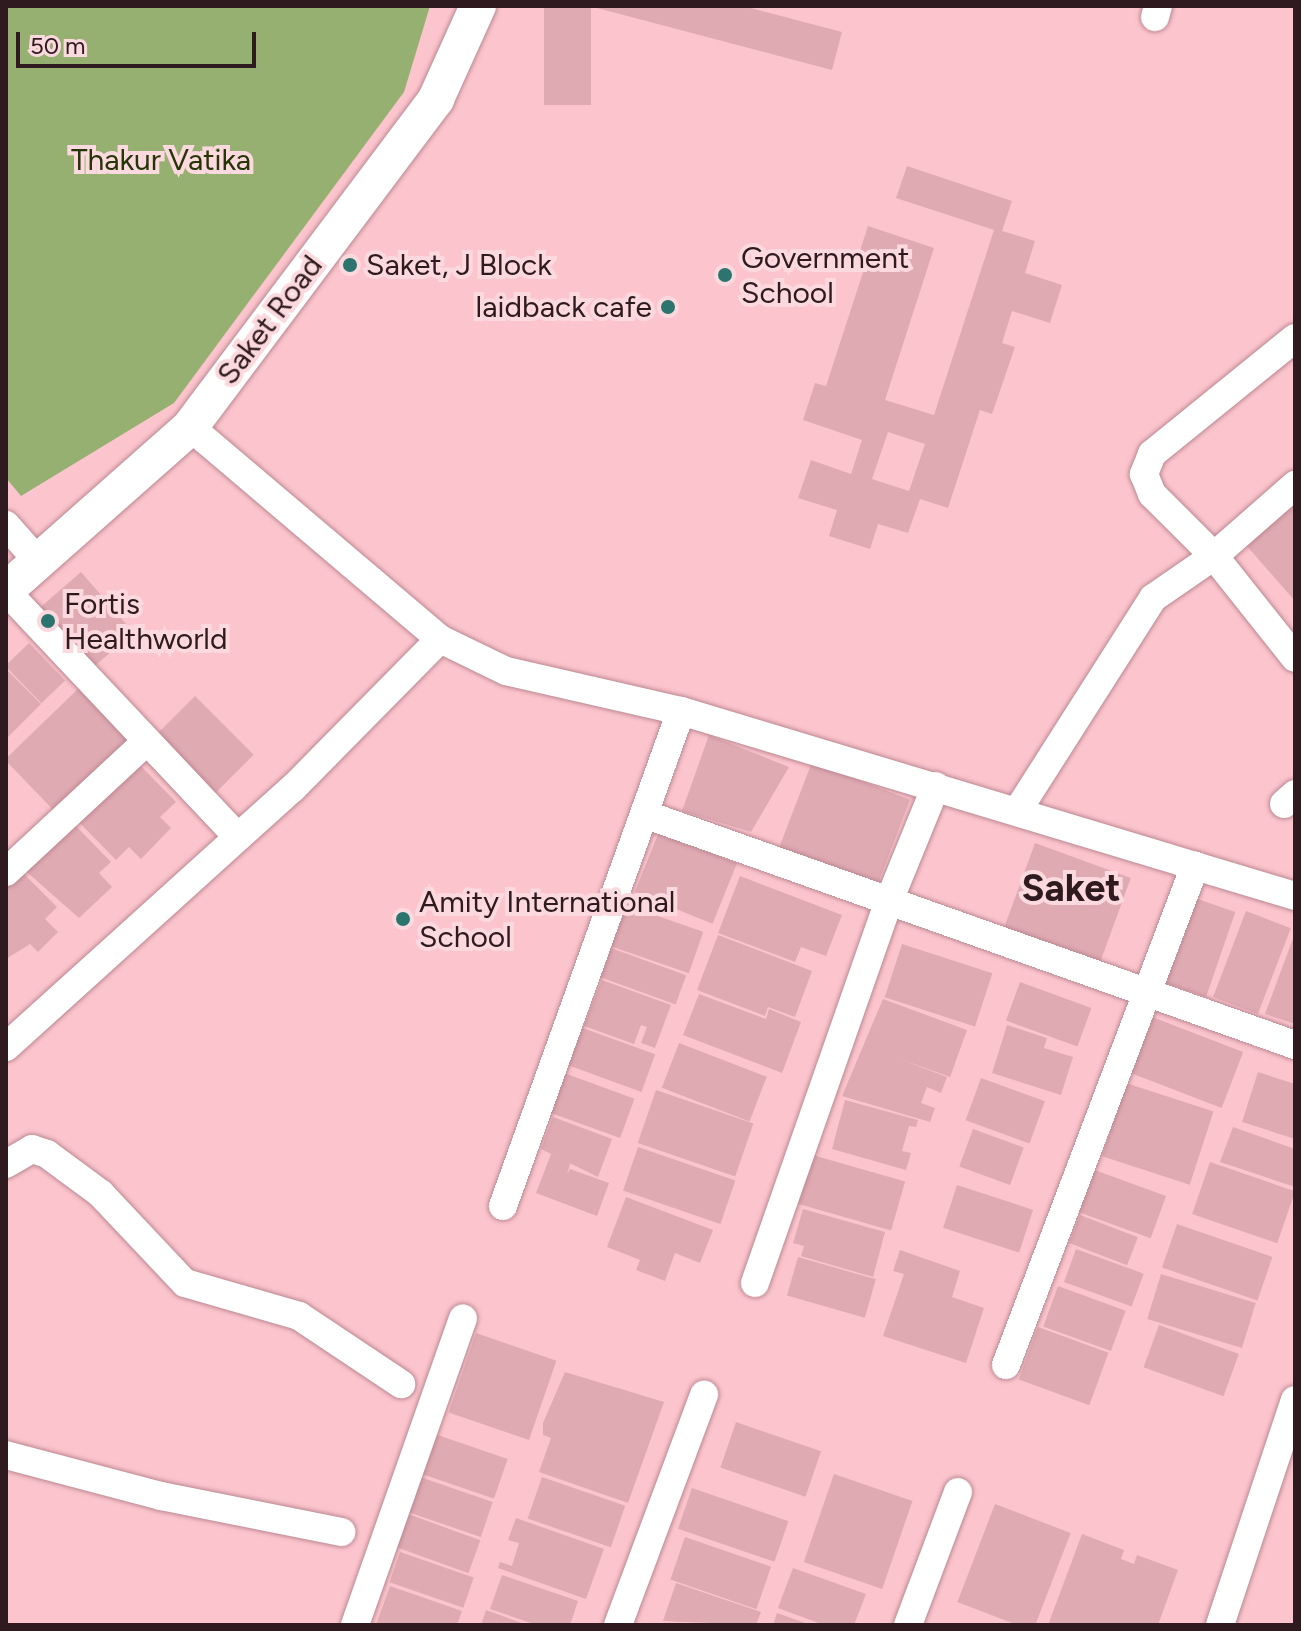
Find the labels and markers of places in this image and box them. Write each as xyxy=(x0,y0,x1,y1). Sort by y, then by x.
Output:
place label: Government School xyxy=(741,240,909,310)
place label: Saket, J Block xyxy=(366,247,552,283)
marker: Saket, J Block xyxy=(341,256,359,274)
marker: Government School xyxy=(716,266,734,284)
place label: laidback cafe xyxy=(476,289,652,325)
marker: laidback cafe xyxy=(659,298,677,316)
place label: Fortis Healthworld xyxy=(64,586,228,656)
marker: Fortis Healthworld xyxy=(39,612,57,630)
place label: Amity International School xyxy=(419,884,675,954)
marker: Amity International School xyxy=(394,910,412,928)

